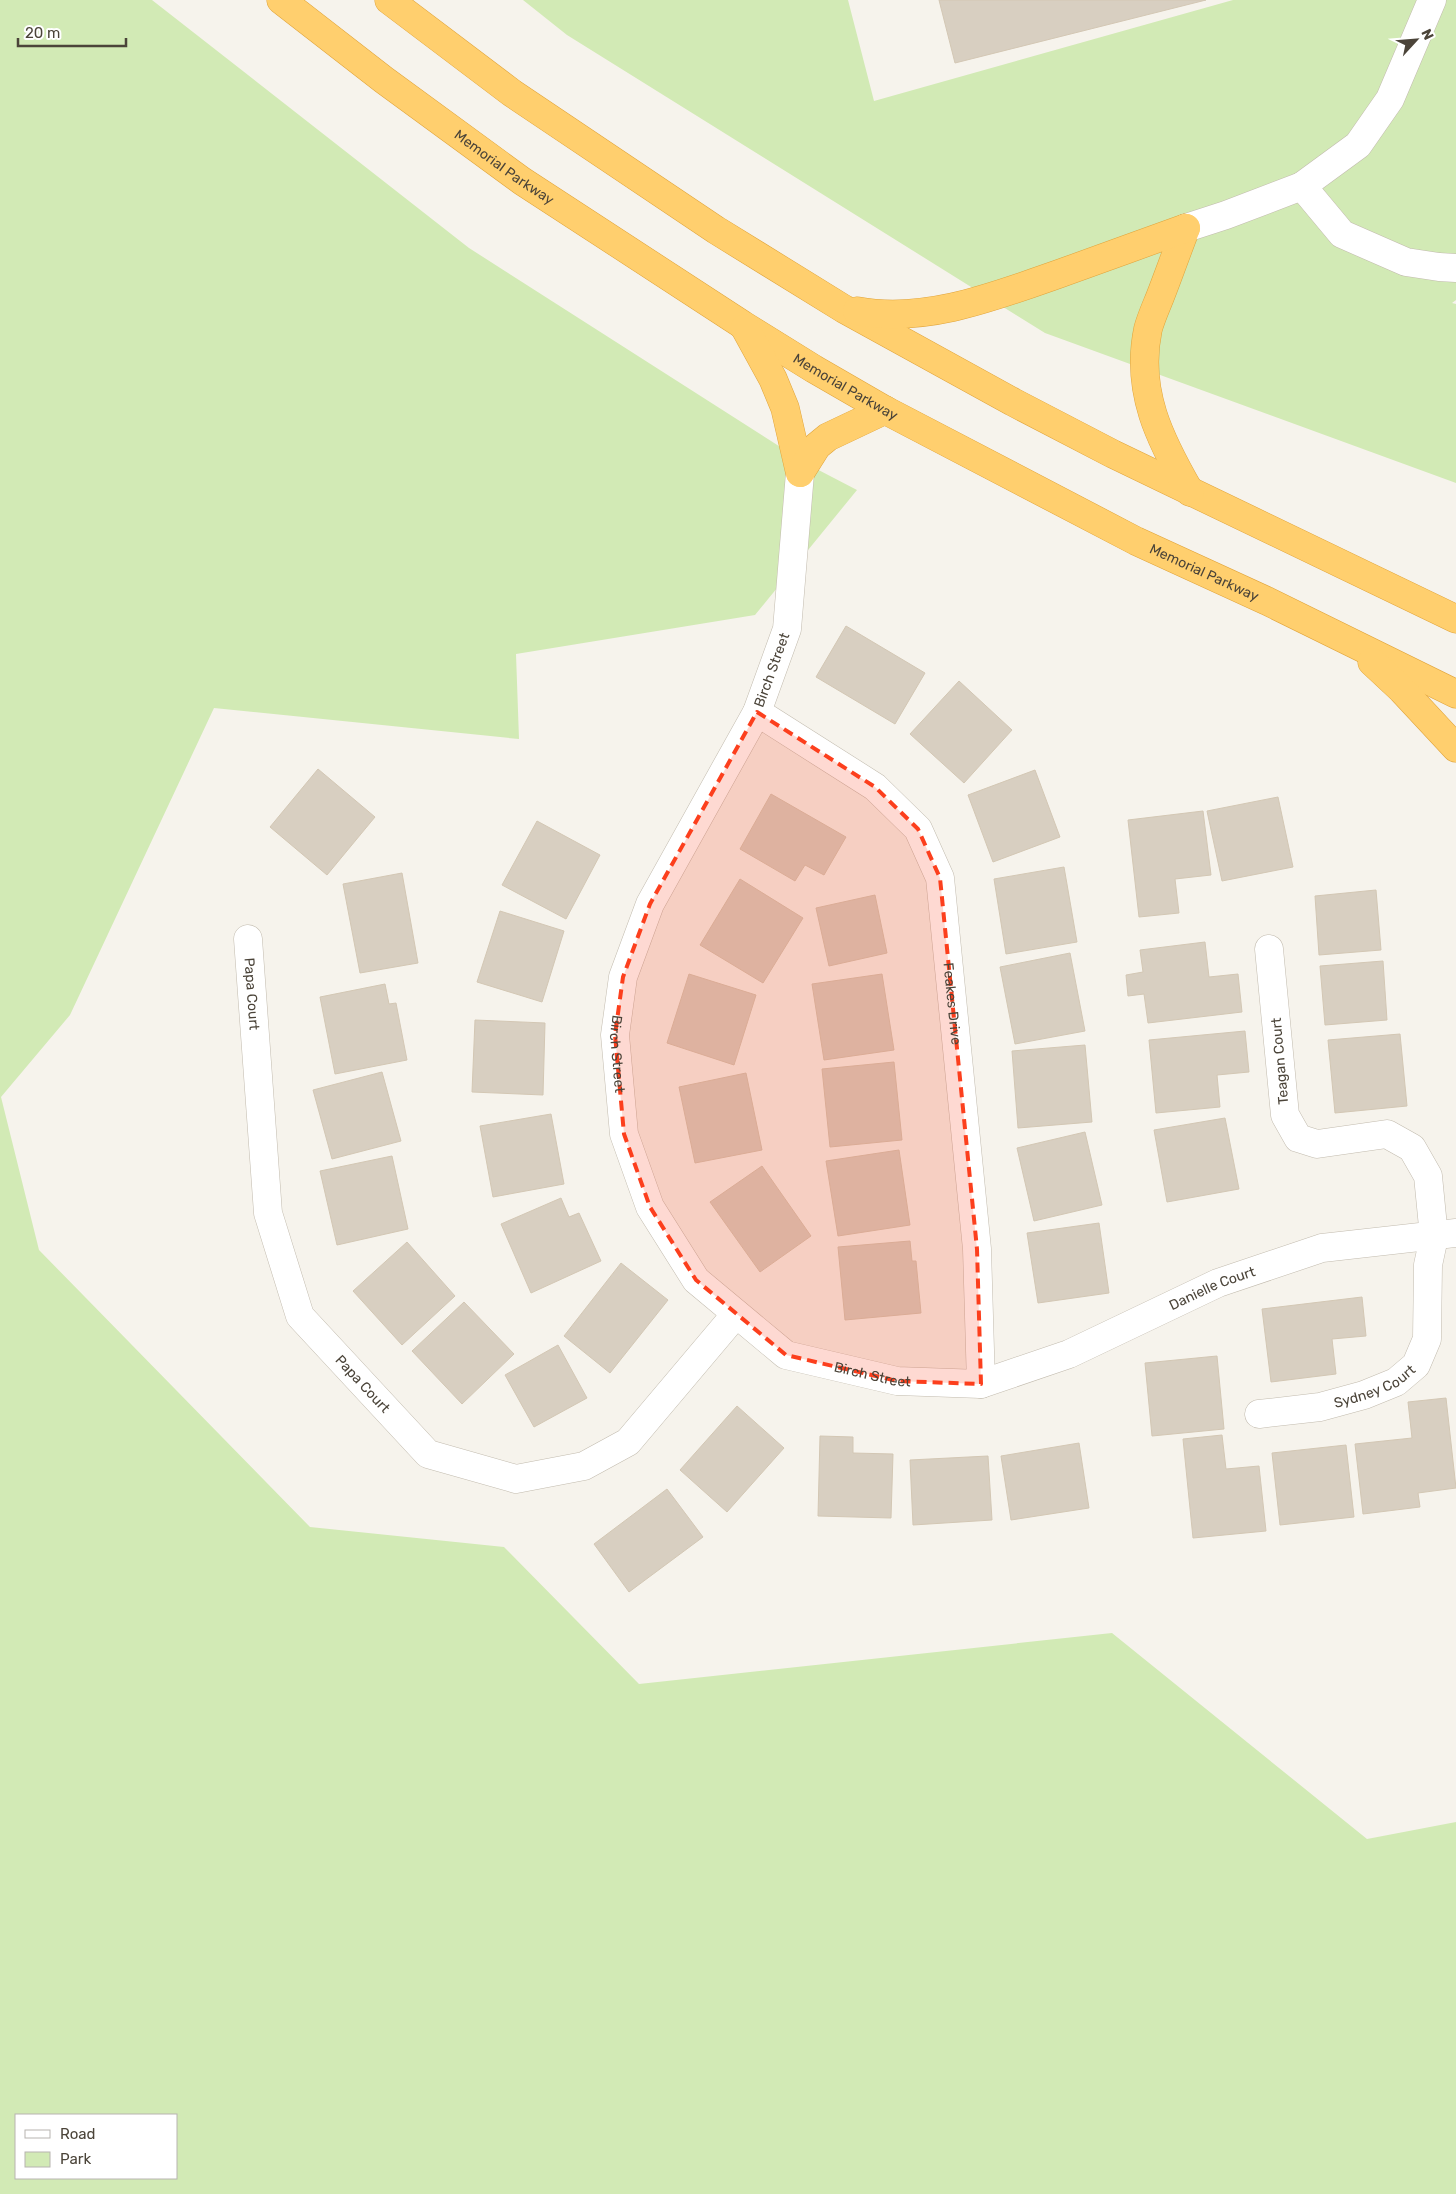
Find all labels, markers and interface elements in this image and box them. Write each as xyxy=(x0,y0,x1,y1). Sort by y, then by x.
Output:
scale bar xyxy=(18,15,125,47)
north arrow xyxy=(1391,15,1441,65)
text: 20 m xyxy=(25,24,60,42)
text: N xyxy=(1417,26,1437,43)
street label: Memorial Parkway xyxy=(451,126,558,208)
street label: Memorial Parkway xyxy=(790,350,901,424)
street label: Memorial Parkway xyxy=(1147,540,1262,605)
street label: Birch Street xyxy=(751,630,794,710)
street label: Papa Court xyxy=(241,957,263,1031)
street label: Feakes Drive xyxy=(940,962,965,1046)
street label: Birch Street xyxy=(606,1014,629,1094)
street label: Teagan Court xyxy=(1268,1016,1292,1105)
street label: Danielle Court xyxy=(1166,1262,1258,1314)
street label: Papa Court xyxy=(332,1351,394,1417)
street label: Birch Street xyxy=(832,1358,912,1390)
street label: Sydney Court xyxy=(1332,1361,1419,1411)
legend xyxy=(15,2114,178,2179)
text: Road xyxy=(60,2125,96,2143)
text: Park xyxy=(60,2150,91,2168)

